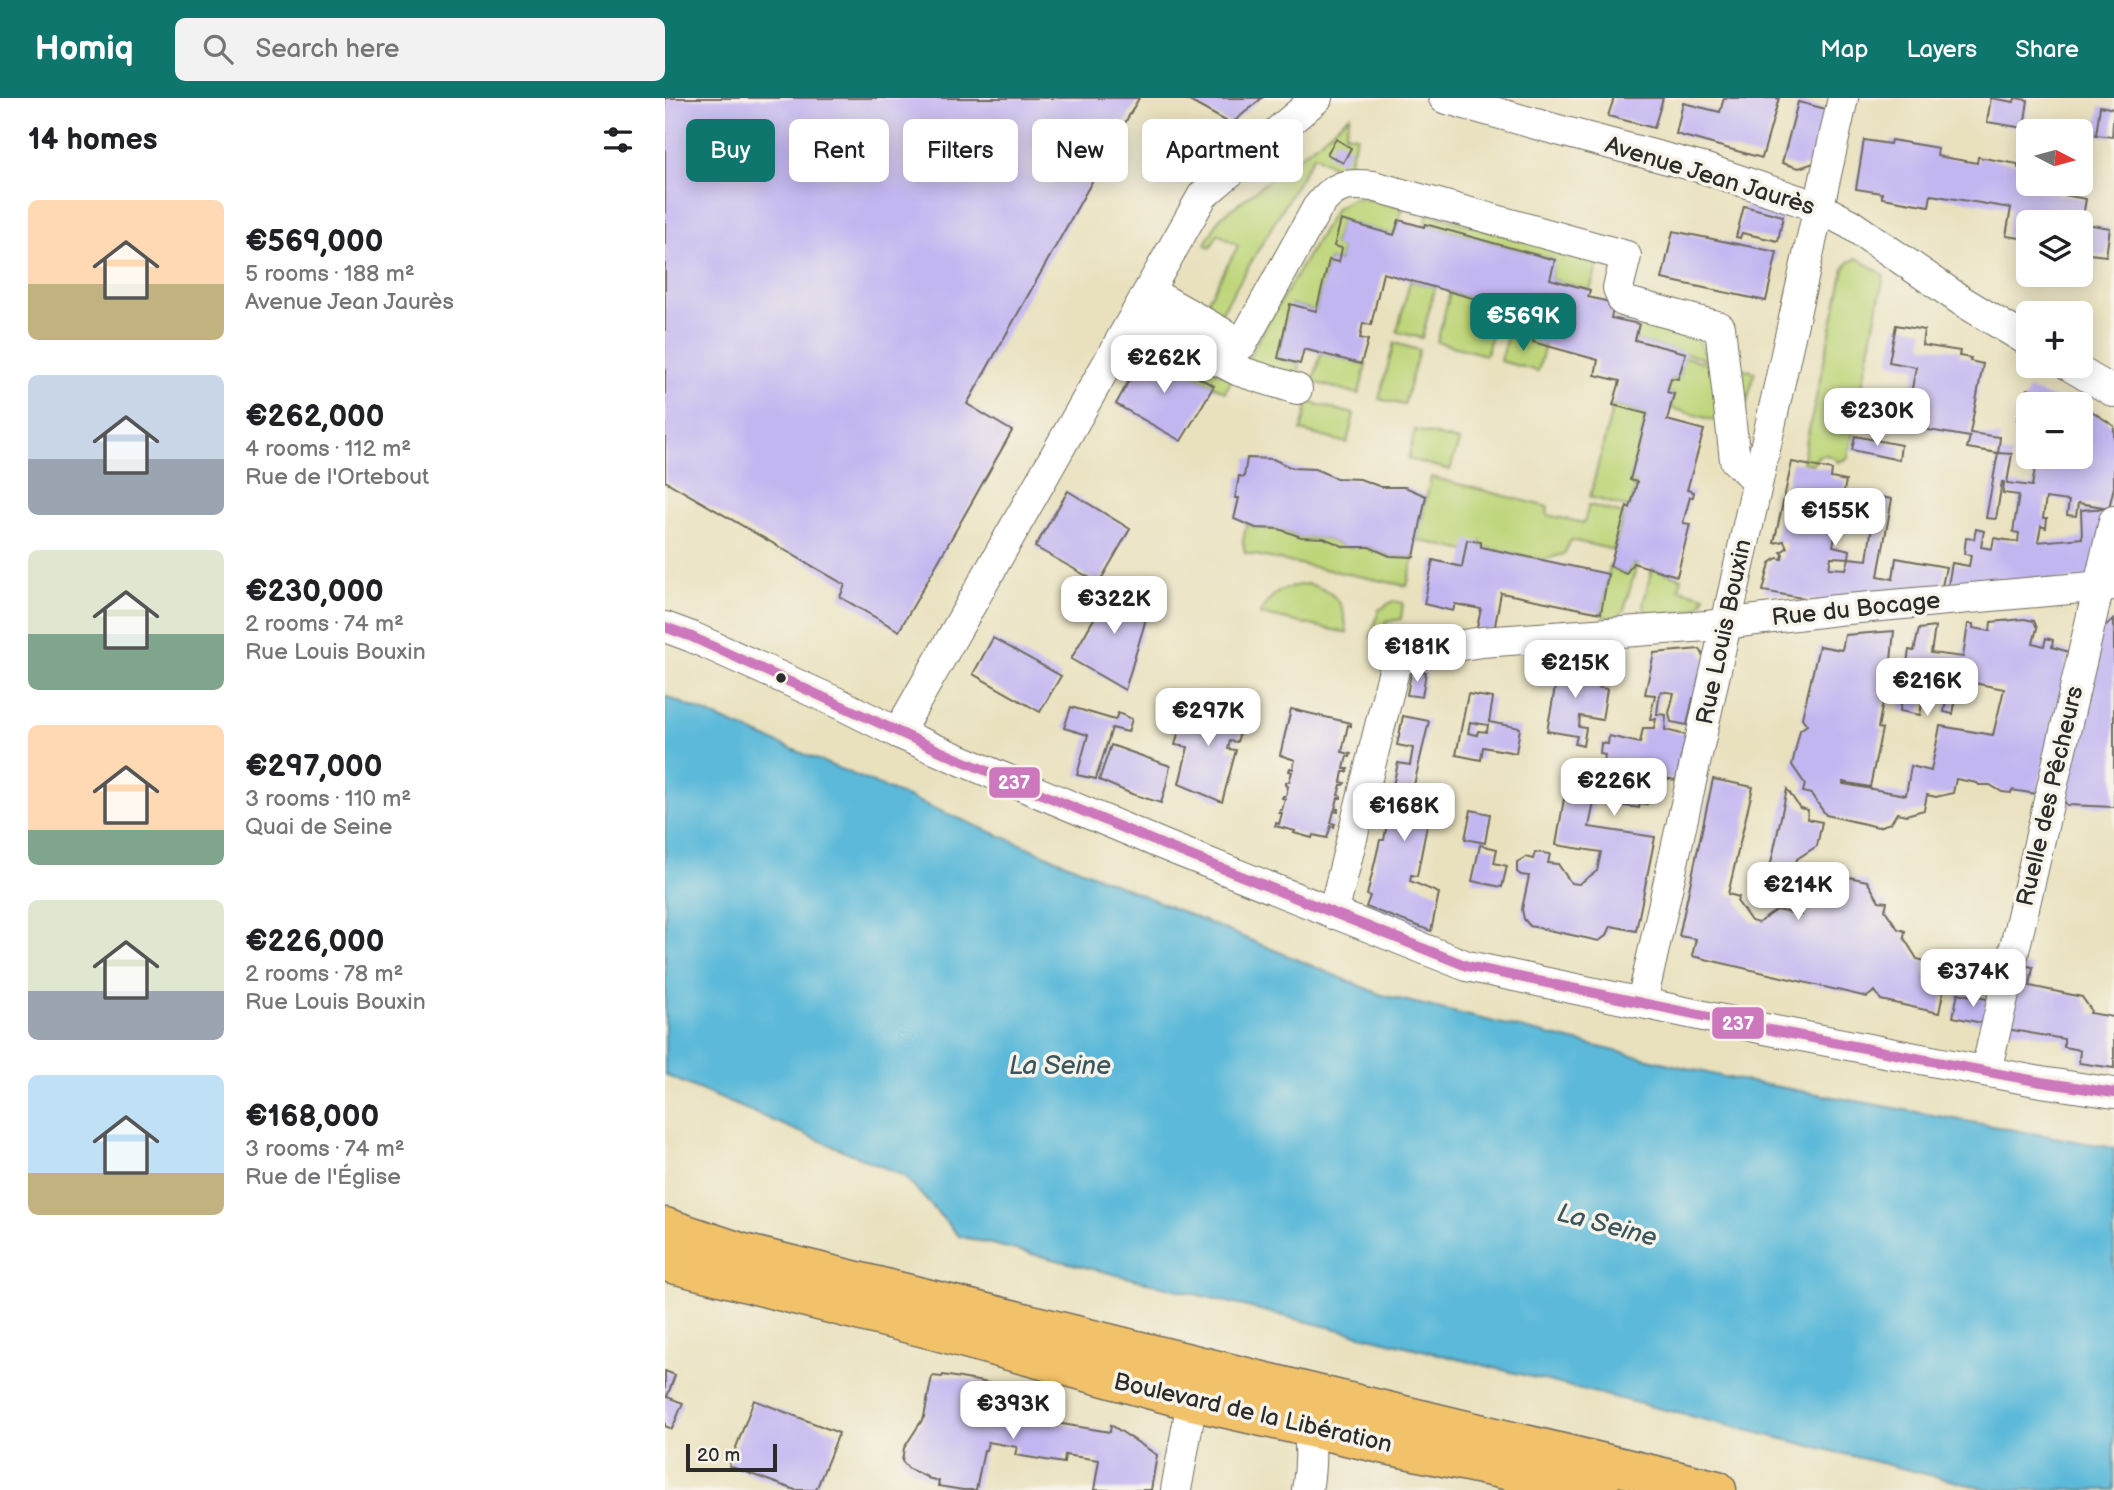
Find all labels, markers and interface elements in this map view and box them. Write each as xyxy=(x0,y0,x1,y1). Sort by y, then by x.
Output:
search box xyxy=(175,18,665,81)
text: Homiq xyxy=(35,29,133,69)
icon: search xyxy=(199,30,237,68)
text: Search here xyxy=(255,34,400,65)
text: Map xyxy=(1820,35,1868,64)
text: Layers xyxy=(1906,35,1977,64)
text: Share xyxy=(2015,35,2079,64)
chip: Buy xyxy=(686,119,775,182)
chip: Rent xyxy=(789,119,889,182)
chip: Filters xyxy=(903,119,1018,182)
chip: New xyxy=(1032,119,1128,182)
chip: Apartment xyxy=(1142,119,1303,182)
north arrow xyxy=(2016,119,2093,196)
map controls xyxy=(2016,119,2093,469)
icon: filters xyxy=(599,121,637,159)
text: 14 homes xyxy=(28,122,157,158)
street label: Avenue Jean Jaurès xyxy=(1602,130,1819,222)
button: layers xyxy=(2016,210,2093,287)
text: €569,000 xyxy=(245,224,383,260)
icon: home xyxy=(84,228,168,312)
text: 5 rooms · 188 m² xyxy=(245,260,415,288)
text: Avenue Jean Jaurès xyxy=(245,288,454,316)
pin: €569K xyxy=(1474,294,1572,353)
button: + xyxy=(2016,301,2093,378)
text: €569K xyxy=(1486,302,1560,330)
pin: €262K xyxy=(1115,336,1213,395)
text: €262K xyxy=(1127,344,1201,372)
pin: €230K xyxy=(1828,388,1926,448)
button: − xyxy=(2016,392,2093,469)
text: €230K xyxy=(1840,397,1914,425)
text: €262,000 xyxy=(245,399,384,435)
icon: home xyxy=(84,403,168,487)
text: 4 rooms · 112 m² xyxy=(245,435,411,463)
text: Rue de l'Ortebout xyxy=(245,463,429,491)
pin: €155K xyxy=(1786,489,1884,548)
text: €155K xyxy=(1800,497,1870,525)
street label: Rue Louis Bouxin xyxy=(1690,537,1758,727)
text: €230,000 xyxy=(245,574,384,610)
pin: €322K xyxy=(1065,576,1163,636)
icon: home xyxy=(84,578,168,662)
text: €322K xyxy=(1077,585,1151,613)
street label: Rue du Bocage xyxy=(1770,586,1942,632)
text: 2 rooms · 74 m² xyxy=(245,610,404,638)
pin: €181K xyxy=(1368,624,1466,684)
text: €181K xyxy=(1384,633,1450,661)
text: Rue Louis Bouxin xyxy=(245,638,426,666)
pin: €215K xyxy=(1526,640,1624,700)
text: €215K xyxy=(1540,649,1610,677)
pin: €216K xyxy=(1878,658,1976,718)
text: €216K xyxy=(1892,667,1962,695)
unlabelled marker xyxy=(774,671,788,685)
street label: Ruelle des Pêcheurs xyxy=(2011,683,2089,909)
pin: €297K xyxy=(1159,688,1257,748)
text: €297K xyxy=(1172,697,1244,725)
text: €297,000 xyxy=(245,749,382,785)
icon: home xyxy=(84,753,168,837)
pin: €226K xyxy=(1565,758,1663,818)
line badge: 237 xyxy=(988,766,1041,799)
text: €226K xyxy=(1577,767,1651,795)
text: 237 xyxy=(998,772,1031,795)
pin: €168K xyxy=(1355,784,1453,843)
text: 3 rooms · 110 m² xyxy=(245,785,411,813)
text: €168K xyxy=(1369,792,1439,820)
text: Quai de Seine xyxy=(245,813,392,841)
pin: €214K xyxy=(1749,862,1847,922)
text: €214K xyxy=(1763,871,1833,899)
text: €226,000 xyxy=(245,924,384,960)
icon: home xyxy=(84,928,168,1012)
pin: €374K xyxy=(1924,950,2022,1009)
text: €374K xyxy=(1937,958,2009,986)
text: 2 rooms · 78 m² xyxy=(245,960,403,988)
text: Rue Louis Bouxin xyxy=(245,988,426,1016)
line badge: 237 xyxy=(1711,1006,1765,1040)
text: 237 xyxy=(1722,1013,1755,1036)
water label: La Seine xyxy=(1009,1051,1111,1082)
text: €168,000 xyxy=(245,1099,379,1135)
icon: home xyxy=(84,1103,168,1187)
text: 3 rooms · 74 m² xyxy=(245,1135,405,1163)
text: Rue de l'Église xyxy=(245,1163,401,1191)
water label: La Seine xyxy=(1554,1198,1660,1254)
street label: Boulevard de la Libération xyxy=(1111,1367,1395,1459)
pin: €393K xyxy=(964,1382,1062,1441)
text: €393K xyxy=(976,1390,1050,1418)
scale bar xyxy=(686,1441,777,1473)
text: 20 m xyxy=(697,1444,740,1467)

